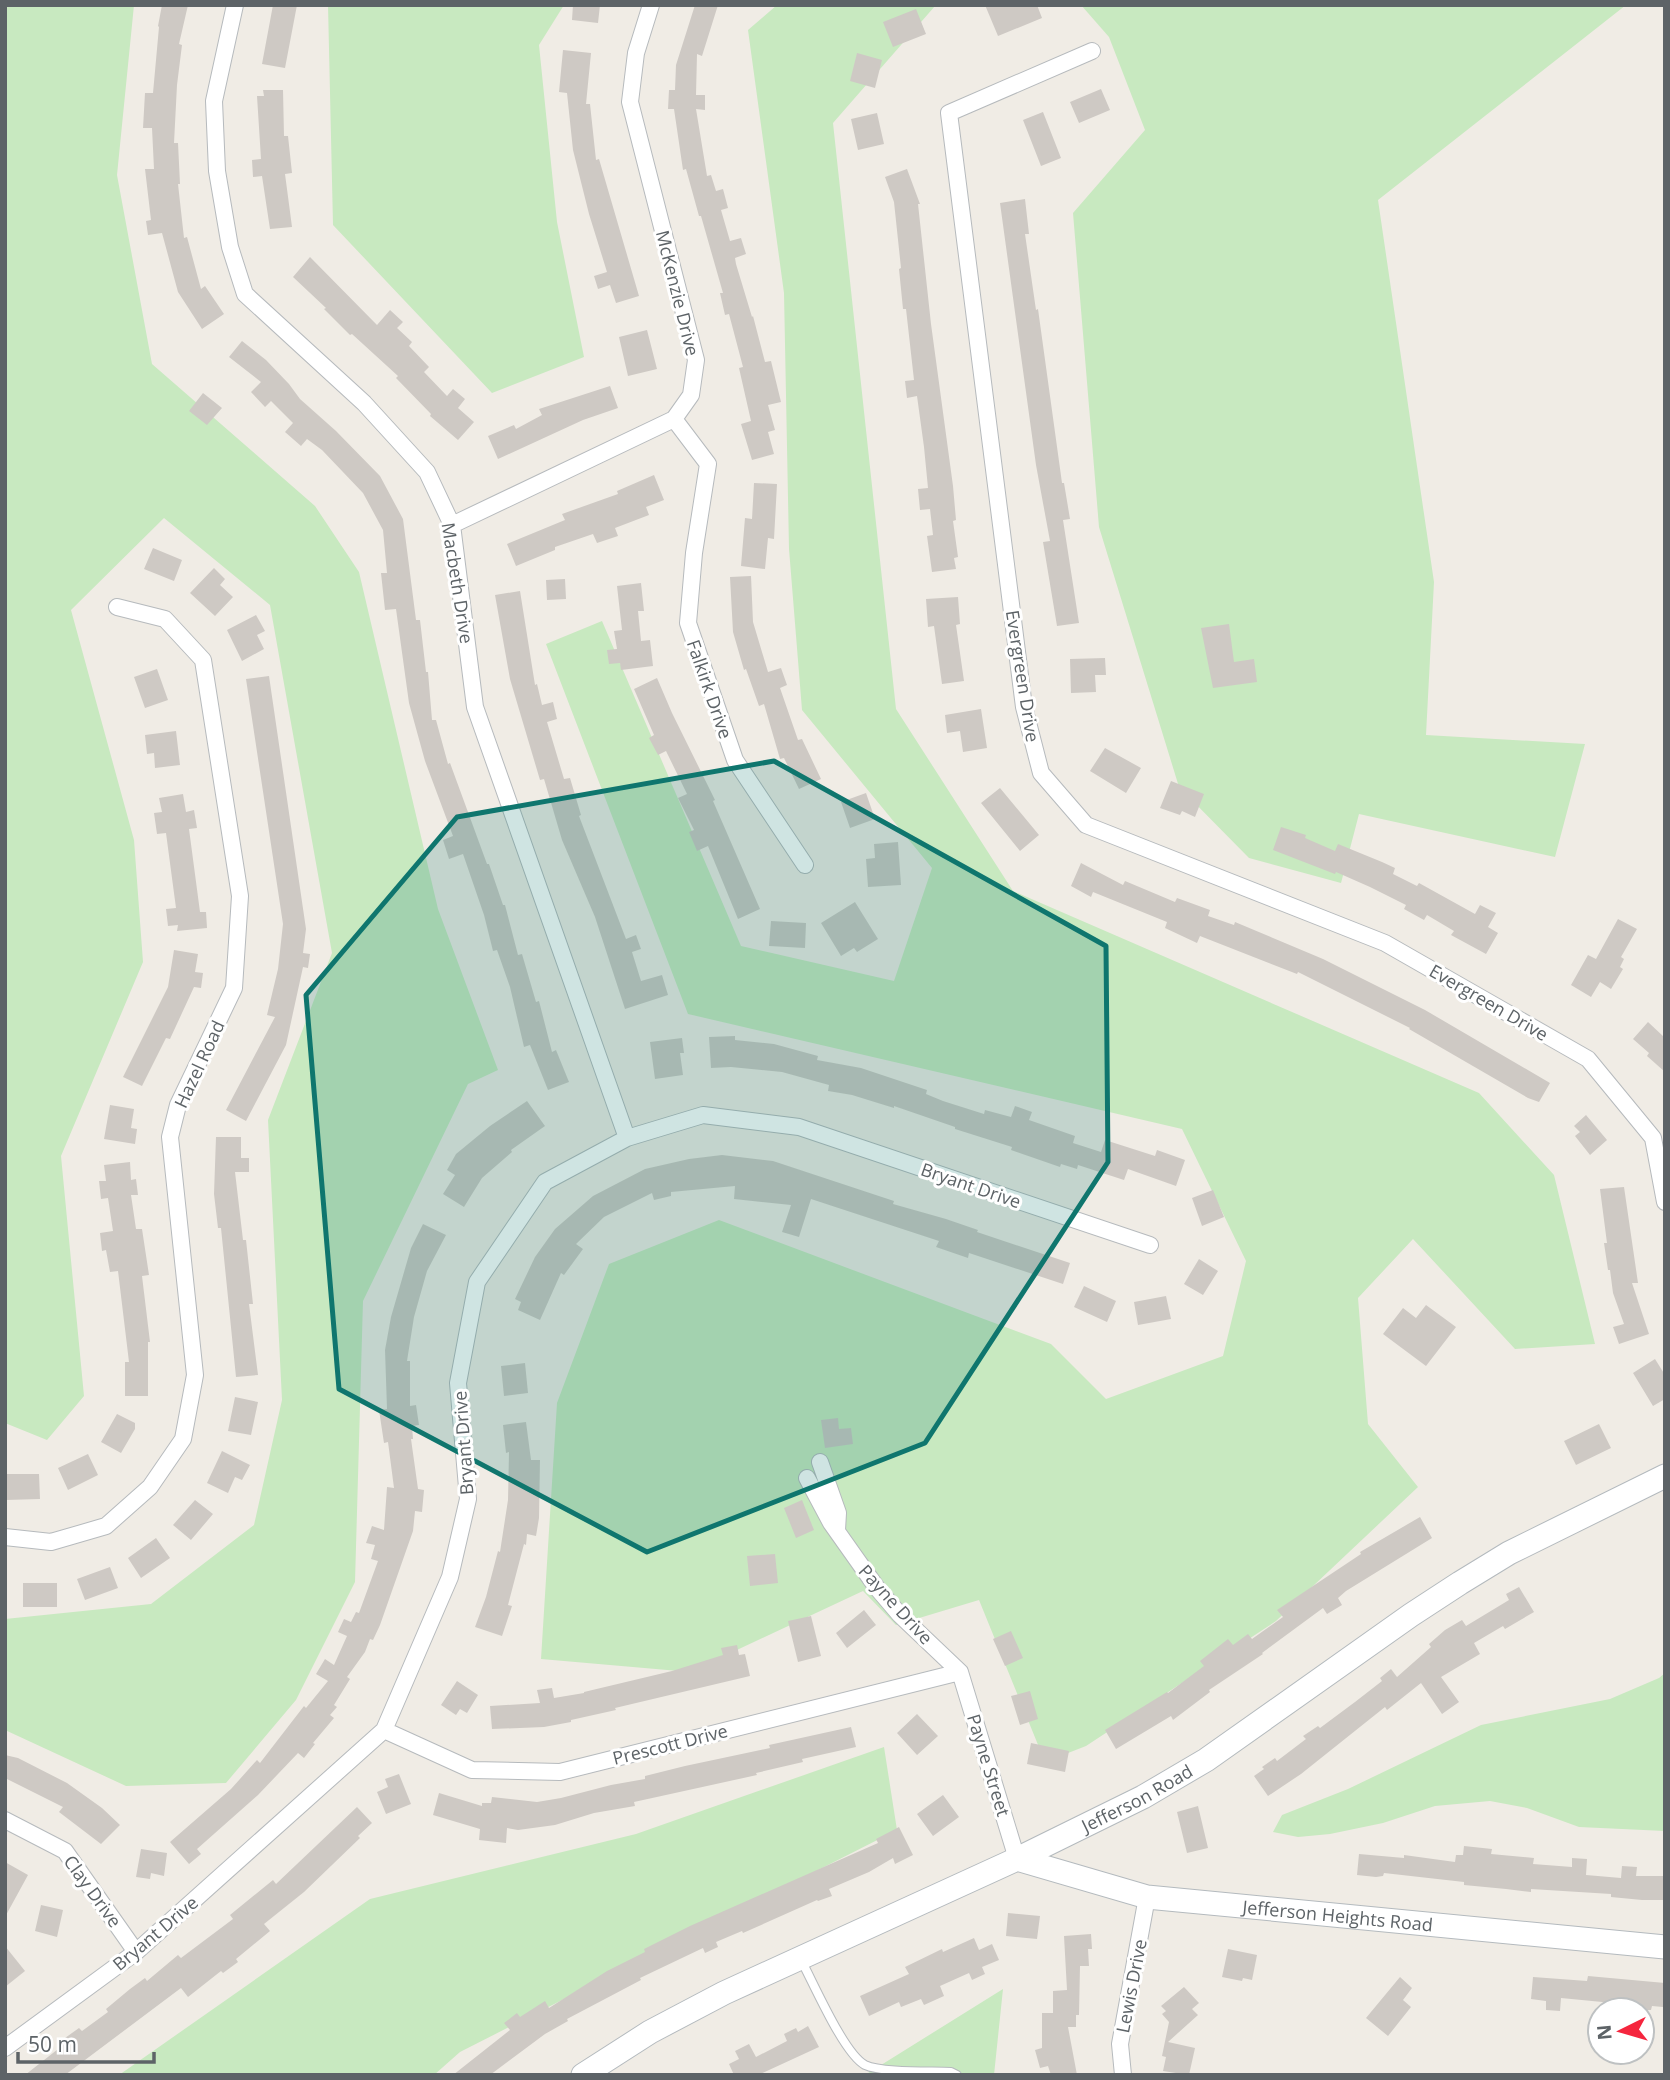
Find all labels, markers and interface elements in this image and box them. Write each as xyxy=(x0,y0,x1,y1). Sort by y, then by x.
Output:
street label: McKenzie Drive xyxy=(651,228,705,358)
street label: Macbeth Drive xyxy=(437,521,479,645)
street label: Evergreen Drive xyxy=(1001,608,1045,744)
street label: Falkirk Drive xyxy=(682,636,738,742)
street label: Evergreen Drive xyxy=(1425,958,1553,1046)
street label: Hazel Road xyxy=(168,1016,230,1112)
street label: Bryant Drive xyxy=(918,1157,1024,1213)
street label: Bryant Drive xyxy=(447,1390,479,1496)
street label: Payne Drive xyxy=(854,1559,938,1649)
street label: Payne Street xyxy=(962,1711,1016,1819)
street label: Prescott Drive xyxy=(610,1718,730,1770)
street label: Jefferson Road xyxy=(1076,1759,1197,1838)
street label: Clay Drive xyxy=(59,1850,127,1932)
street label: Bryant Drive xyxy=(107,1890,203,1976)
street label: Jefferson Heights Road xyxy=(1239,1894,1434,1937)
street label: Lewis Drive xyxy=(1110,1937,1152,2035)
north arrow xyxy=(1586,1996,1656,2066)
scale bar xyxy=(18,2021,154,2064)
text: N xyxy=(1590,2024,1618,2041)
text: 50 m xyxy=(28,2030,77,2058)

